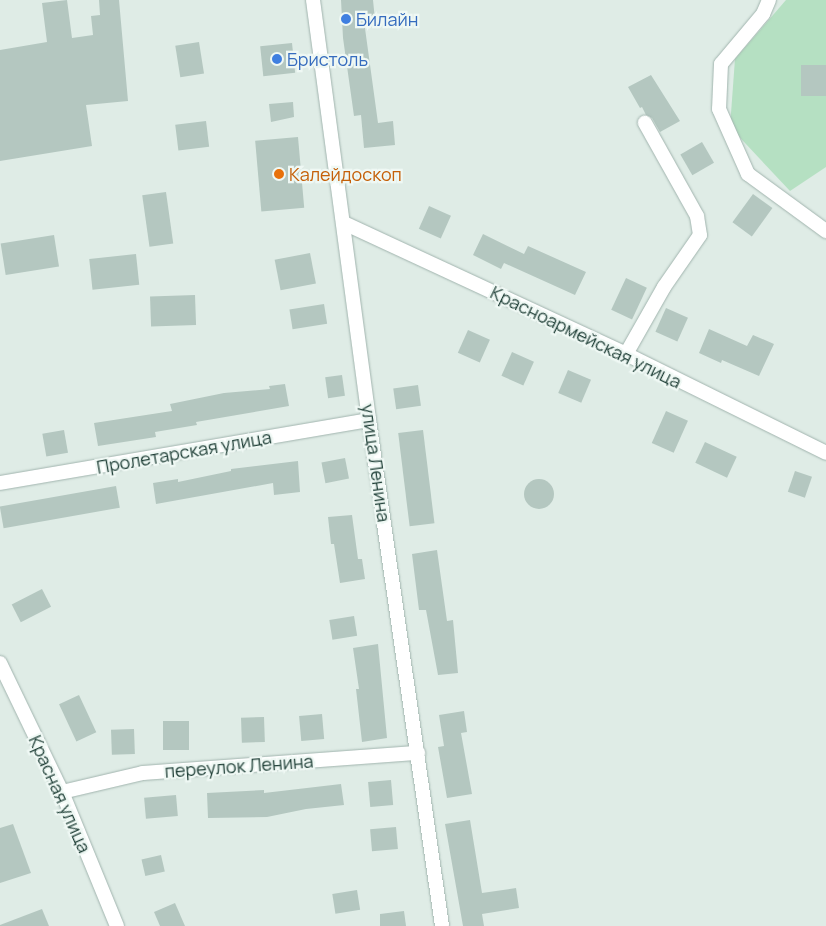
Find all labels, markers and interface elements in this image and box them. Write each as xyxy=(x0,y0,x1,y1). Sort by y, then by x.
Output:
place label: Билайн xyxy=(356,8,418,30)
marker: Билайн xyxy=(340,13,352,25)
place label: Бристоль xyxy=(287,48,368,70)
marker: Бристоль xyxy=(271,53,283,65)
place label: Калейдоскоп xyxy=(289,163,402,185)
marker: Калейдоскоп xyxy=(273,168,285,180)
street label: Красноармейская улица xyxy=(487,281,685,393)
street label: улица Ленина xyxy=(357,403,395,523)
street label: Пролетарская улица xyxy=(95,426,273,478)
street label: Красная улица xyxy=(24,732,96,856)
street label: переулок Ленина xyxy=(164,750,314,782)

